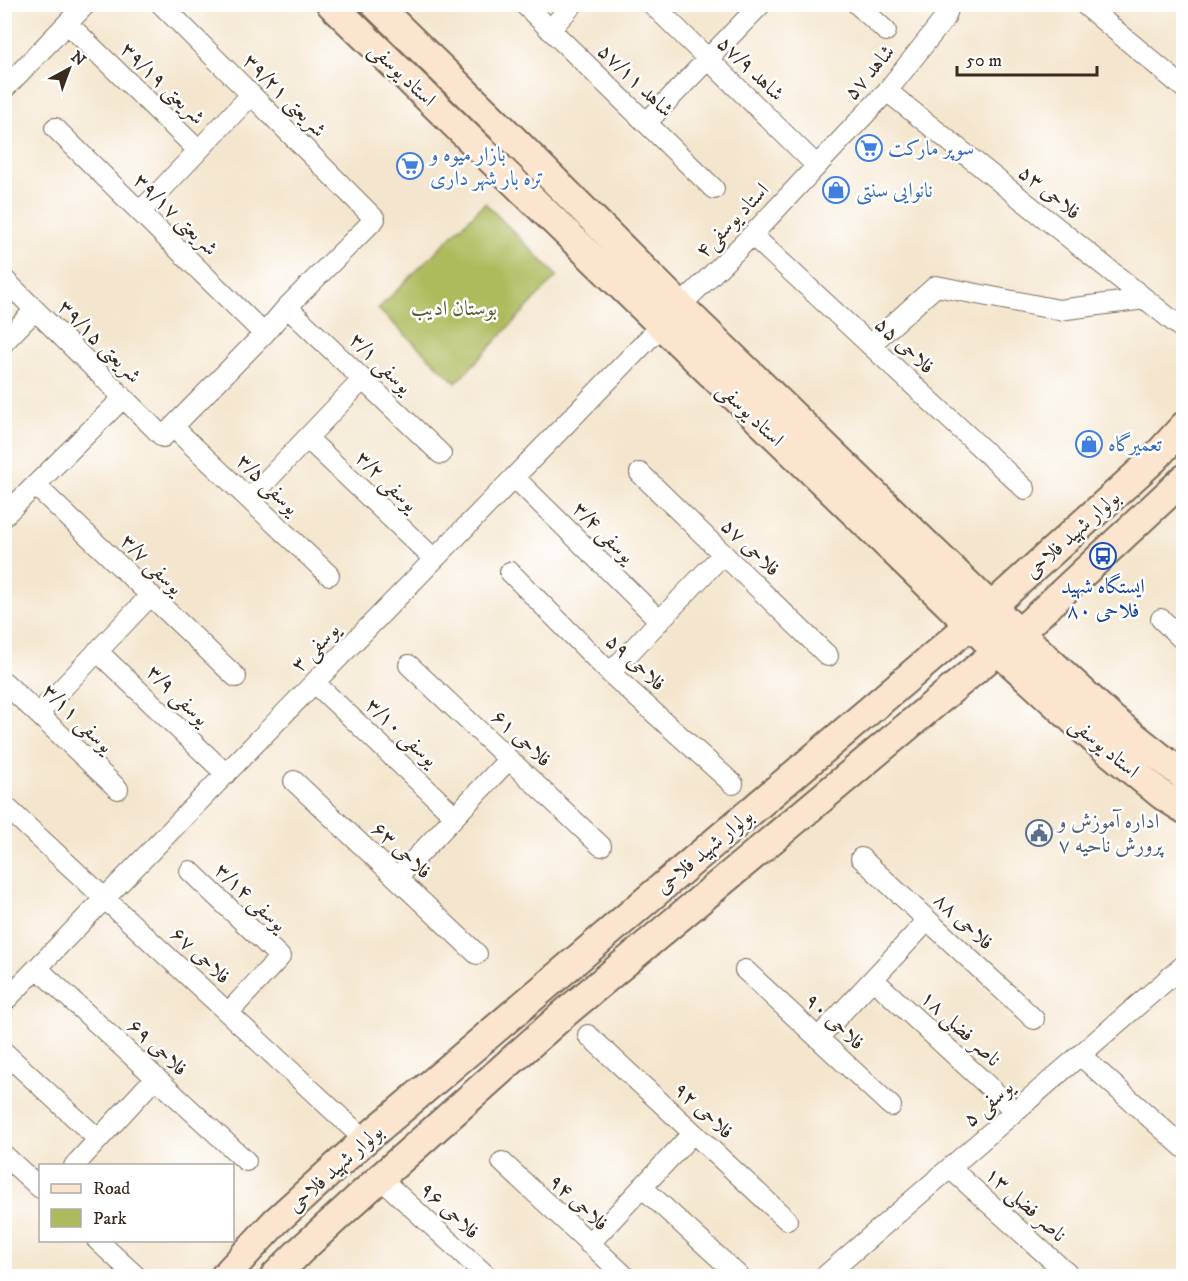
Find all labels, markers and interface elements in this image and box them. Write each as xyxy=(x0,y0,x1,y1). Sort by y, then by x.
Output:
street label: شاهد ۵۷/۹ xyxy=(711,30,789,107)
street label: شریعتی ۳۹/۱۹ xyxy=(114,37,210,131)
street label: استاد یوسفی xyxy=(363,37,441,113)
street label: شاهد ۵۷/۱۱ xyxy=(592,38,679,123)
north arrow xyxy=(39,39,99,99)
scale bar xyxy=(957,39,1096,77)
street label: شاهد ۵۷ xyxy=(839,40,901,106)
text: N xyxy=(67,47,90,70)
street label: شریعتی ۳۹/۲۱ xyxy=(236,48,332,144)
text: 50 m xyxy=(966,50,1002,72)
supermarket icon: سوپر مارکت xyxy=(854,133,884,163)
place label: سوپر مارکت xyxy=(888,136,974,162)
place label: بازار میوه و تره بار شهر داری xyxy=(428,142,544,192)
supermarket icon: بازار میوه و تره بار شهر داری xyxy=(395,151,425,181)
street label: فلاحی ۵۳ xyxy=(1013,160,1086,226)
street label: شریعتی ۳۹/۱۷ xyxy=(127,168,223,262)
shop icon: نانوایی سنتی xyxy=(821,175,851,205)
street label: استاد یوسفی۴ xyxy=(690,178,776,265)
place label: نانوایی سنتی xyxy=(856,178,933,205)
street label: شریعتی ۳۹/۱۵ xyxy=(51,294,147,390)
park label: بوستان ادیب xyxy=(411,296,497,322)
street label: فلاحی ۵۵ xyxy=(869,311,940,380)
street label: یوسفی ۳/۱ xyxy=(343,328,418,401)
street label: استاد یوسفی xyxy=(711,377,789,453)
shop icon: تعمیرگاه xyxy=(1074,429,1104,459)
place label: تعمیرگاه xyxy=(1108,431,1163,458)
street label: یوسفی ۳/۲ xyxy=(349,446,424,519)
street label: یوسفی ۳/۵ xyxy=(230,449,305,522)
street label: بولوار شهید فلاحی xyxy=(1020,485,1126,584)
street label: یوسفی ۳/۴ xyxy=(566,496,640,571)
street label: فلاحی ۵۷ xyxy=(715,513,785,582)
street label: یوسفی ۳/۷ xyxy=(114,529,189,602)
bus stop icon: ایستگاه شهید فلاحی ۸۰ xyxy=(1088,541,1118,571)
place label: ایستگاه شهید فلاحی ۸۰ xyxy=(1061,573,1145,624)
street label: یوسفی ۳ xyxy=(286,617,347,679)
street label: فلاحی ۵۹ xyxy=(600,628,671,697)
street label: یوسفی ۳/۹ xyxy=(140,660,215,733)
street label: یوسفی ۳/۱۱ xyxy=(36,678,119,760)
street label: یوسفی ۳/۱۰ xyxy=(359,693,444,774)
street label: فلاحی ۶۱ xyxy=(486,704,557,773)
street label: استاد یوسفی xyxy=(1064,711,1144,785)
street label: بولوار شهید فلاحی xyxy=(650,803,759,900)
place label: اداره آموزش و پرورش ناحیه ۷ xyxy=(1056,808,1165,859)
street label: فلاحی ۶۳ xyxy=(366,816,437,885)
public building icon: اداره آموزش و پرورش ناحیه ۷ xyxy=(1024,818,1054,848)
street label: یوسفی ۳/۱۴ xyxy=(208,858,293,939)
street label: فلاحی ۸۸ xyxy=(928,887,999,956)
street label: فلاحی ۶۷ xyxy=(165,921,236,990)
street label: ناصر فضلی ۱۸ xyxy=(913,985,1006,1074)
street label: فلاحی ۹۰ xyxy=(799,987,870,1056)
street label: فلاحی ۶۹ xyxy=(122,1013,193,1082)
street label: یوسفی ۵ xyxy=(958,1074,1021,1134)
street label: فلاحی ۹۲ xyxy=(668,1076,739,1145)
street label: بولوار شهید فلاحی xyxy=(283,1119,389,1218)
street label: ناصر فضلی ۱۳ xyxy=(978,1161,1071,1250)
legend xyxy=(39,1164,234,1242)
street label: فلاحی ۹۴ xyxy=(543,1168,614,1237)
street label: فلاحی ۹۶ xyxy=(414,1176,485,1245)
text: Road xyxy=(93,1178,130,1200)
text: Park xyxy=(93,1208,127,1230)

